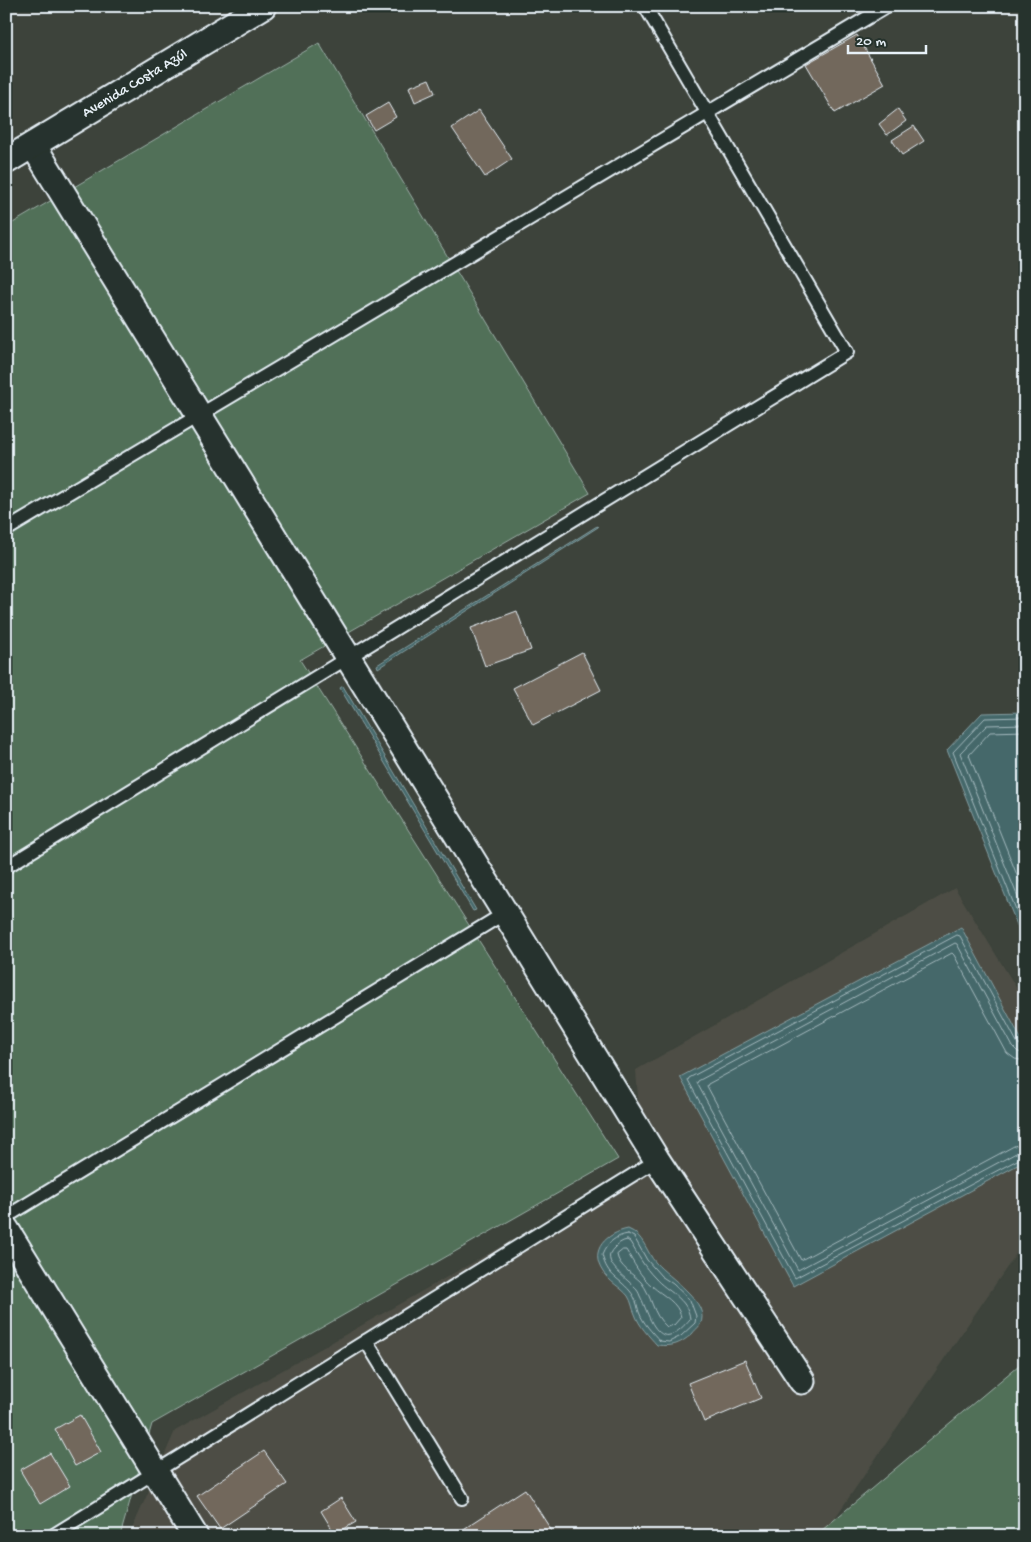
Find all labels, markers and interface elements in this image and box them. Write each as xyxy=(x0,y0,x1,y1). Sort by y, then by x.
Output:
scale bar xyxy=(848,22,926,54)
text: 20 m xyxy=(856,33,886,51)
street label: Avenida Costa Azúl xyxy=(79,46,191,122)

